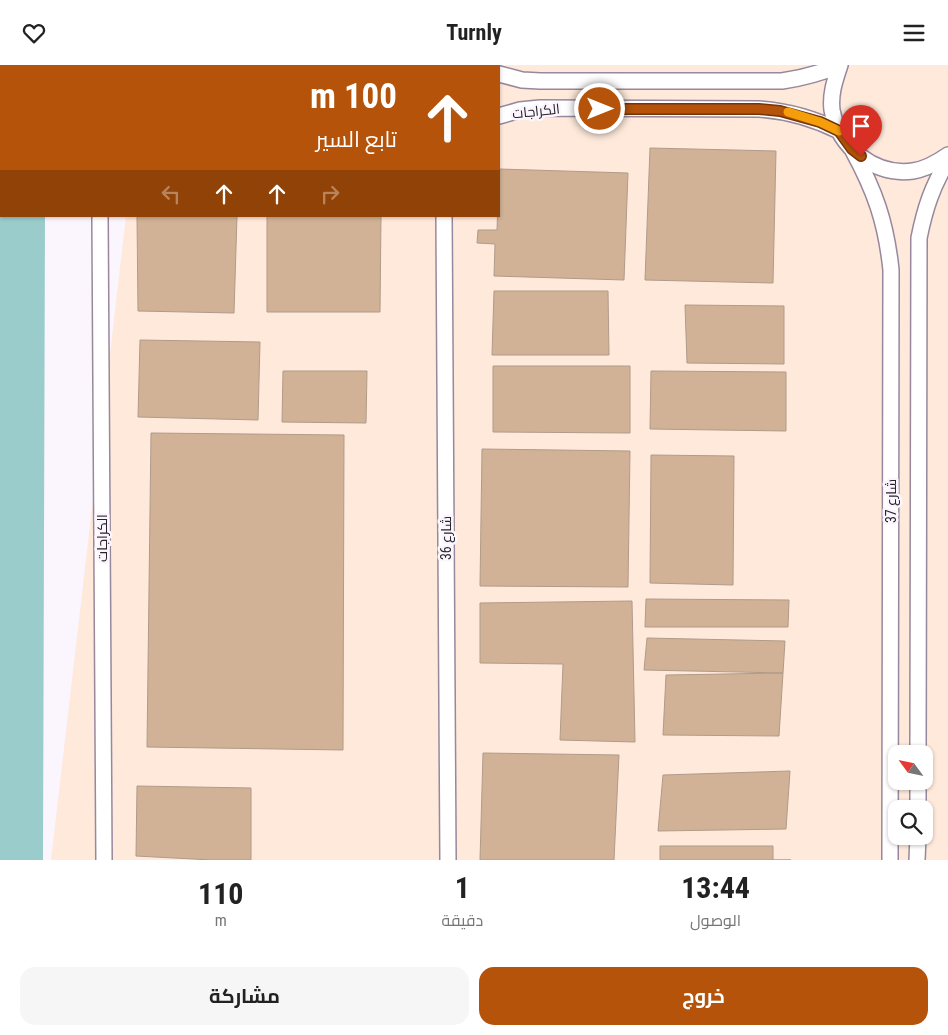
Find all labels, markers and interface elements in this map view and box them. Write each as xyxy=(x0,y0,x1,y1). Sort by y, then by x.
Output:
icon: heart xyxy=(20,19,48,47)
icon: menu xyxy=(900,19,928,47)
text: Turnly xyxy=(446,20,502,45)
text: 100 m xyxy=(310,76,397,117)
position arrow xyxy=(573,82,625,134)
icon: ahead xyxy=(415,85,480,150)
street label: الكراجات xyxy=(511,101,561,121)
pin xyxy=(840,105,882,156)
icon: arrive xyxy=(847,112,875,140)
text: تابع السير xyxy=(316,127,397,152)
icon: left xyxy=(157,180,185,208)
icon: ahead xyxy=(210,180,238,208)
icon: ahead xyxy=(263,180,291,208)
icon: right xyxy=(316,180,344,208)
street label: شارع 37 xyxy=(883,479,900,523)
street label: الكراجات xyxy=(94,514,110,562)
street label: شارع 36 xyxy=(438,516,455,560)
north arrow xyxy=(888,745,932,790)
map controls xyxy=(888,745,933,845)
button: search xyxy=(888,800,933,845)
text: 1 xyxy=(455,870,470,905)
text: 13:44 xyxy=(681,870,750,905)
text: 110 xyxy=(198,876,244,911)
text: m xyxy=(215,911,227,930)
text: دقيقة xyxy=(442,911,483,930)
text: الوصول xyxy=(690,911,741,930)
button: مشاركة xyxy=(20,967,469,1025)
button: خروج xyxy=(479,967,928,1025)

